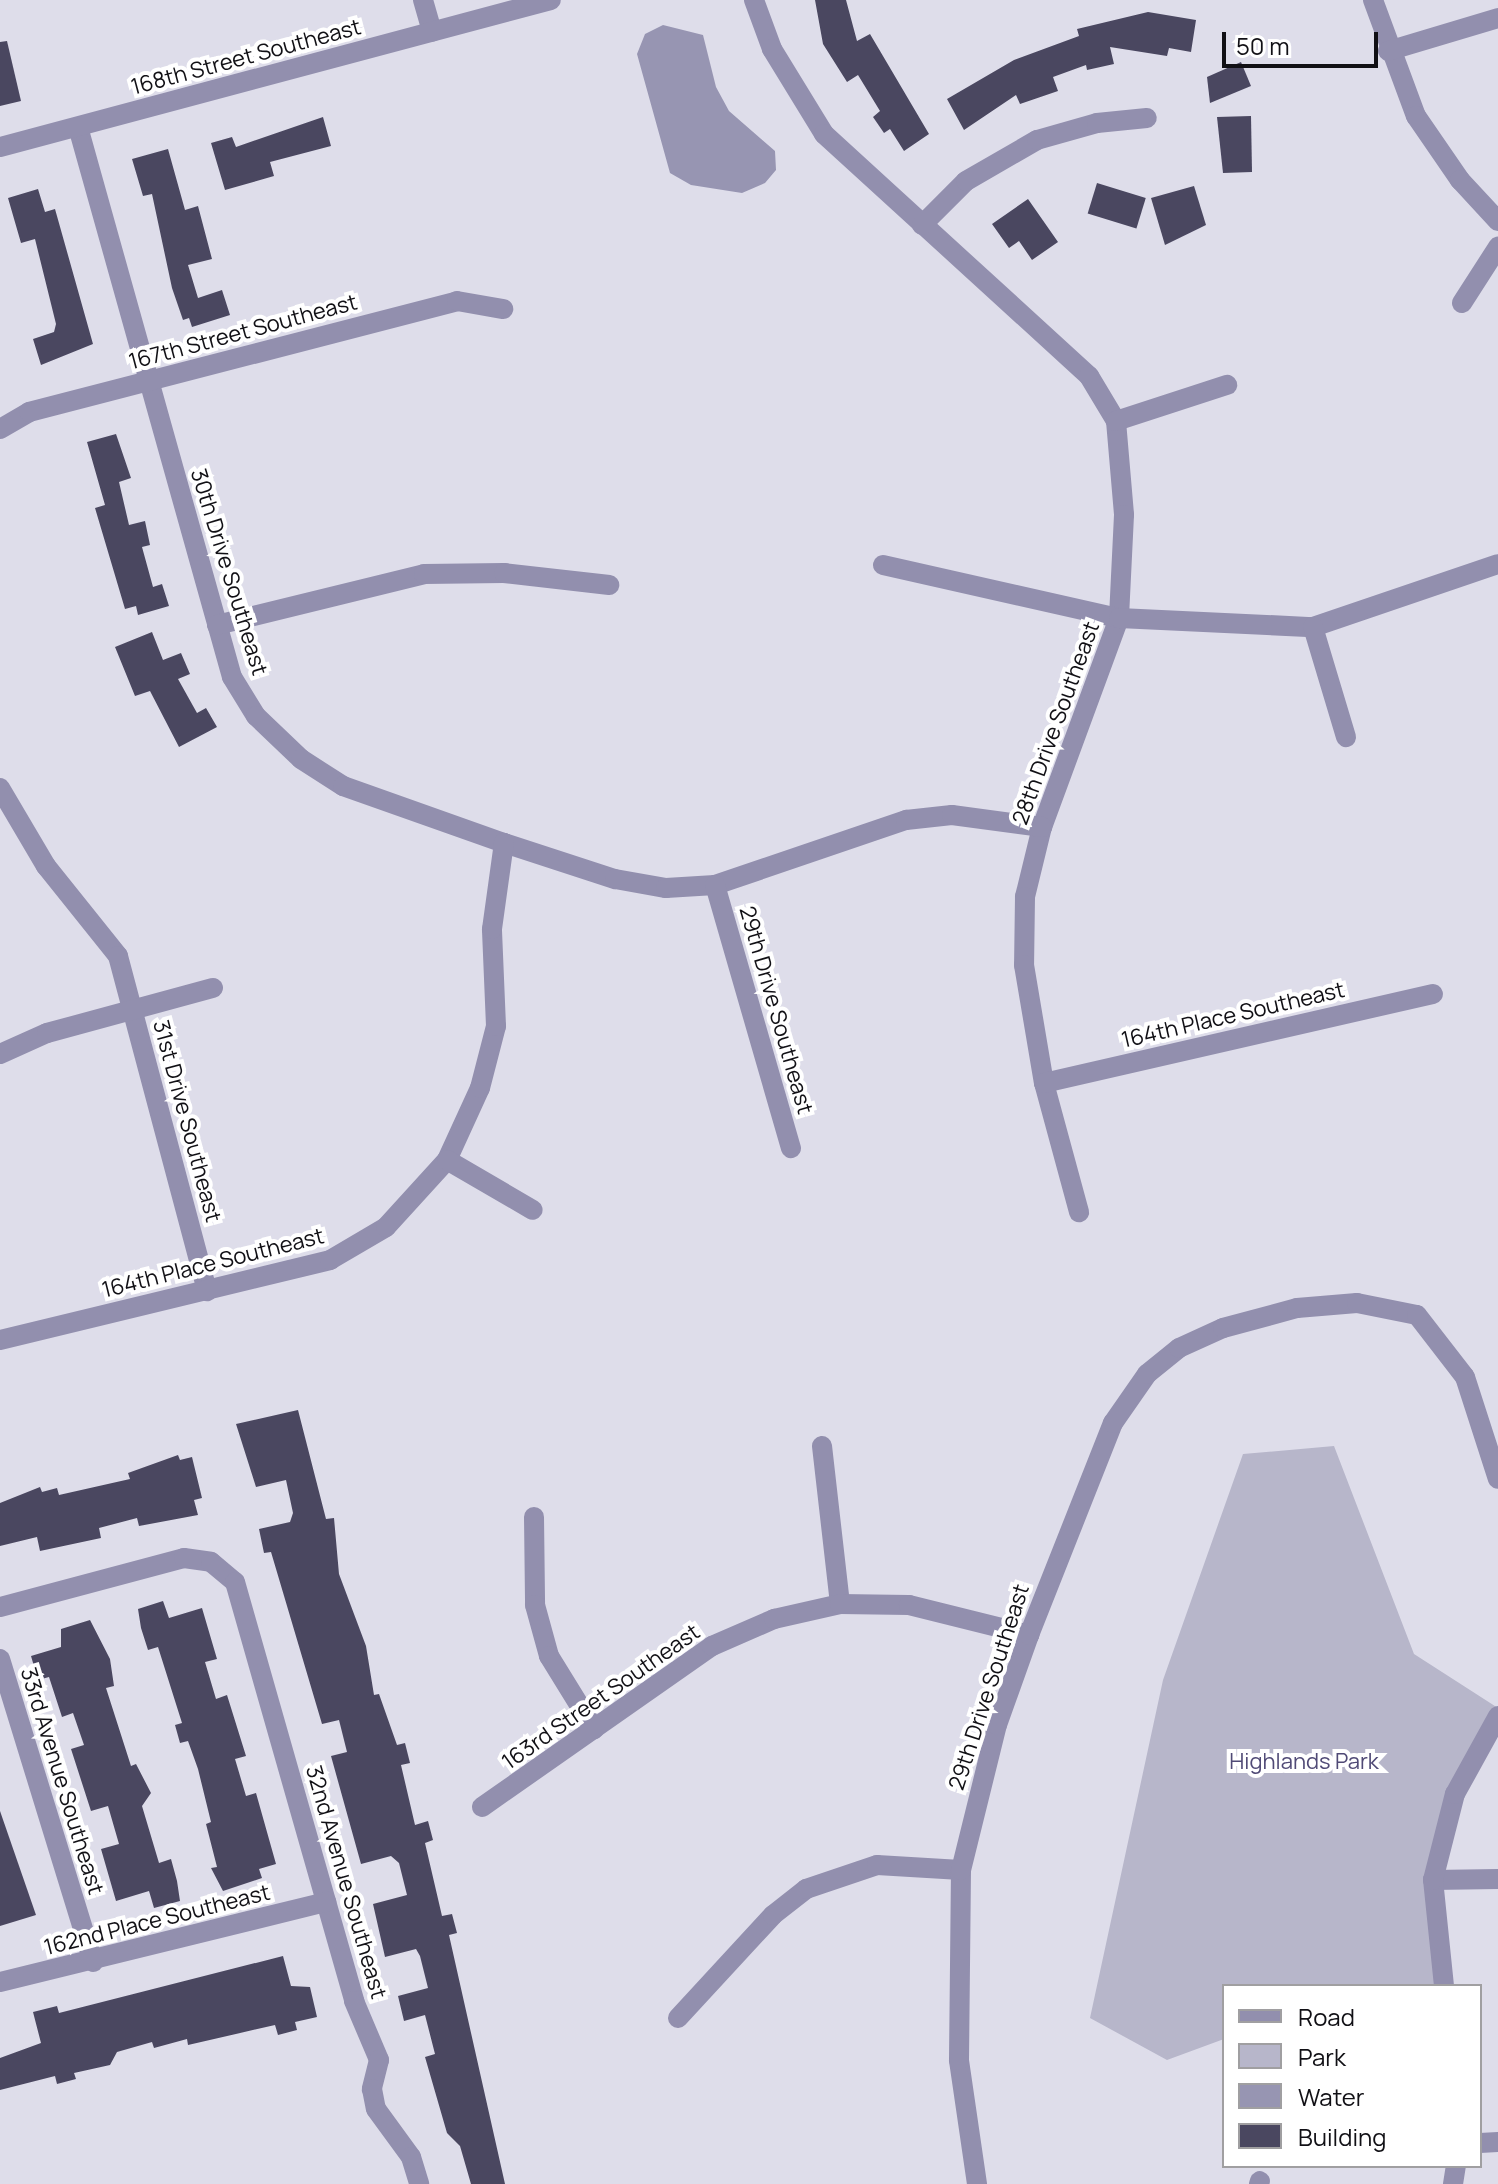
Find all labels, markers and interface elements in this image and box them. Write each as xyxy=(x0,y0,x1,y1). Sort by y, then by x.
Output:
street label: 168th Street Southeast xyxy=(128,14,364,100)
scale bar xyxy=(1226,16,1382,66)
text: 50 m xyxy=(1236,29,1290,62)
street label: 167th Street Southeast xyxy=(126,289,360,375)
street label: 30th Drive Southeast xyxy=(185,466,273,678)
street label: 28th Drive Southeast xyxy=(1007,618,1105,828)
street label: 29th Drive Southeast xyxy=(734,903,818,1117)
street label: 164th Place Southeast xyxy=(1119,976,1347,1054)
street label: 31st Drive Southeast xyxy=(147,1017,227,1225)
street label: 164th Place Southeast xyxy=(99,1223,327,1303)
street label: 29th Drive Southeast xyxy=(943,1581,1035,1793)
street label: 163rd Street Southeast xyxy=(497,1619,705,1775)
street label: 33rd Avenue Southeast xyxy=(15,1664,109,1898)
park label: Highlands Park xyxy=(1229,1749,1379,1775)
street label: 32nd Avenue Southeast xyxy=(300,1762,392,2002)
street label: 162nd Place Southeast xyxy=(41,1879,273,1961)
legend xyxy=(1222,1984,1482,2168)
text: Road xyxy=(1298,2000,1355,2033)
text: Park xyxy=(1298,2040,1346,2073)
text: Water xyxy=(1298,2080,1365,2113)
text: Building xyxy=(1298,2120,1386,2153)

